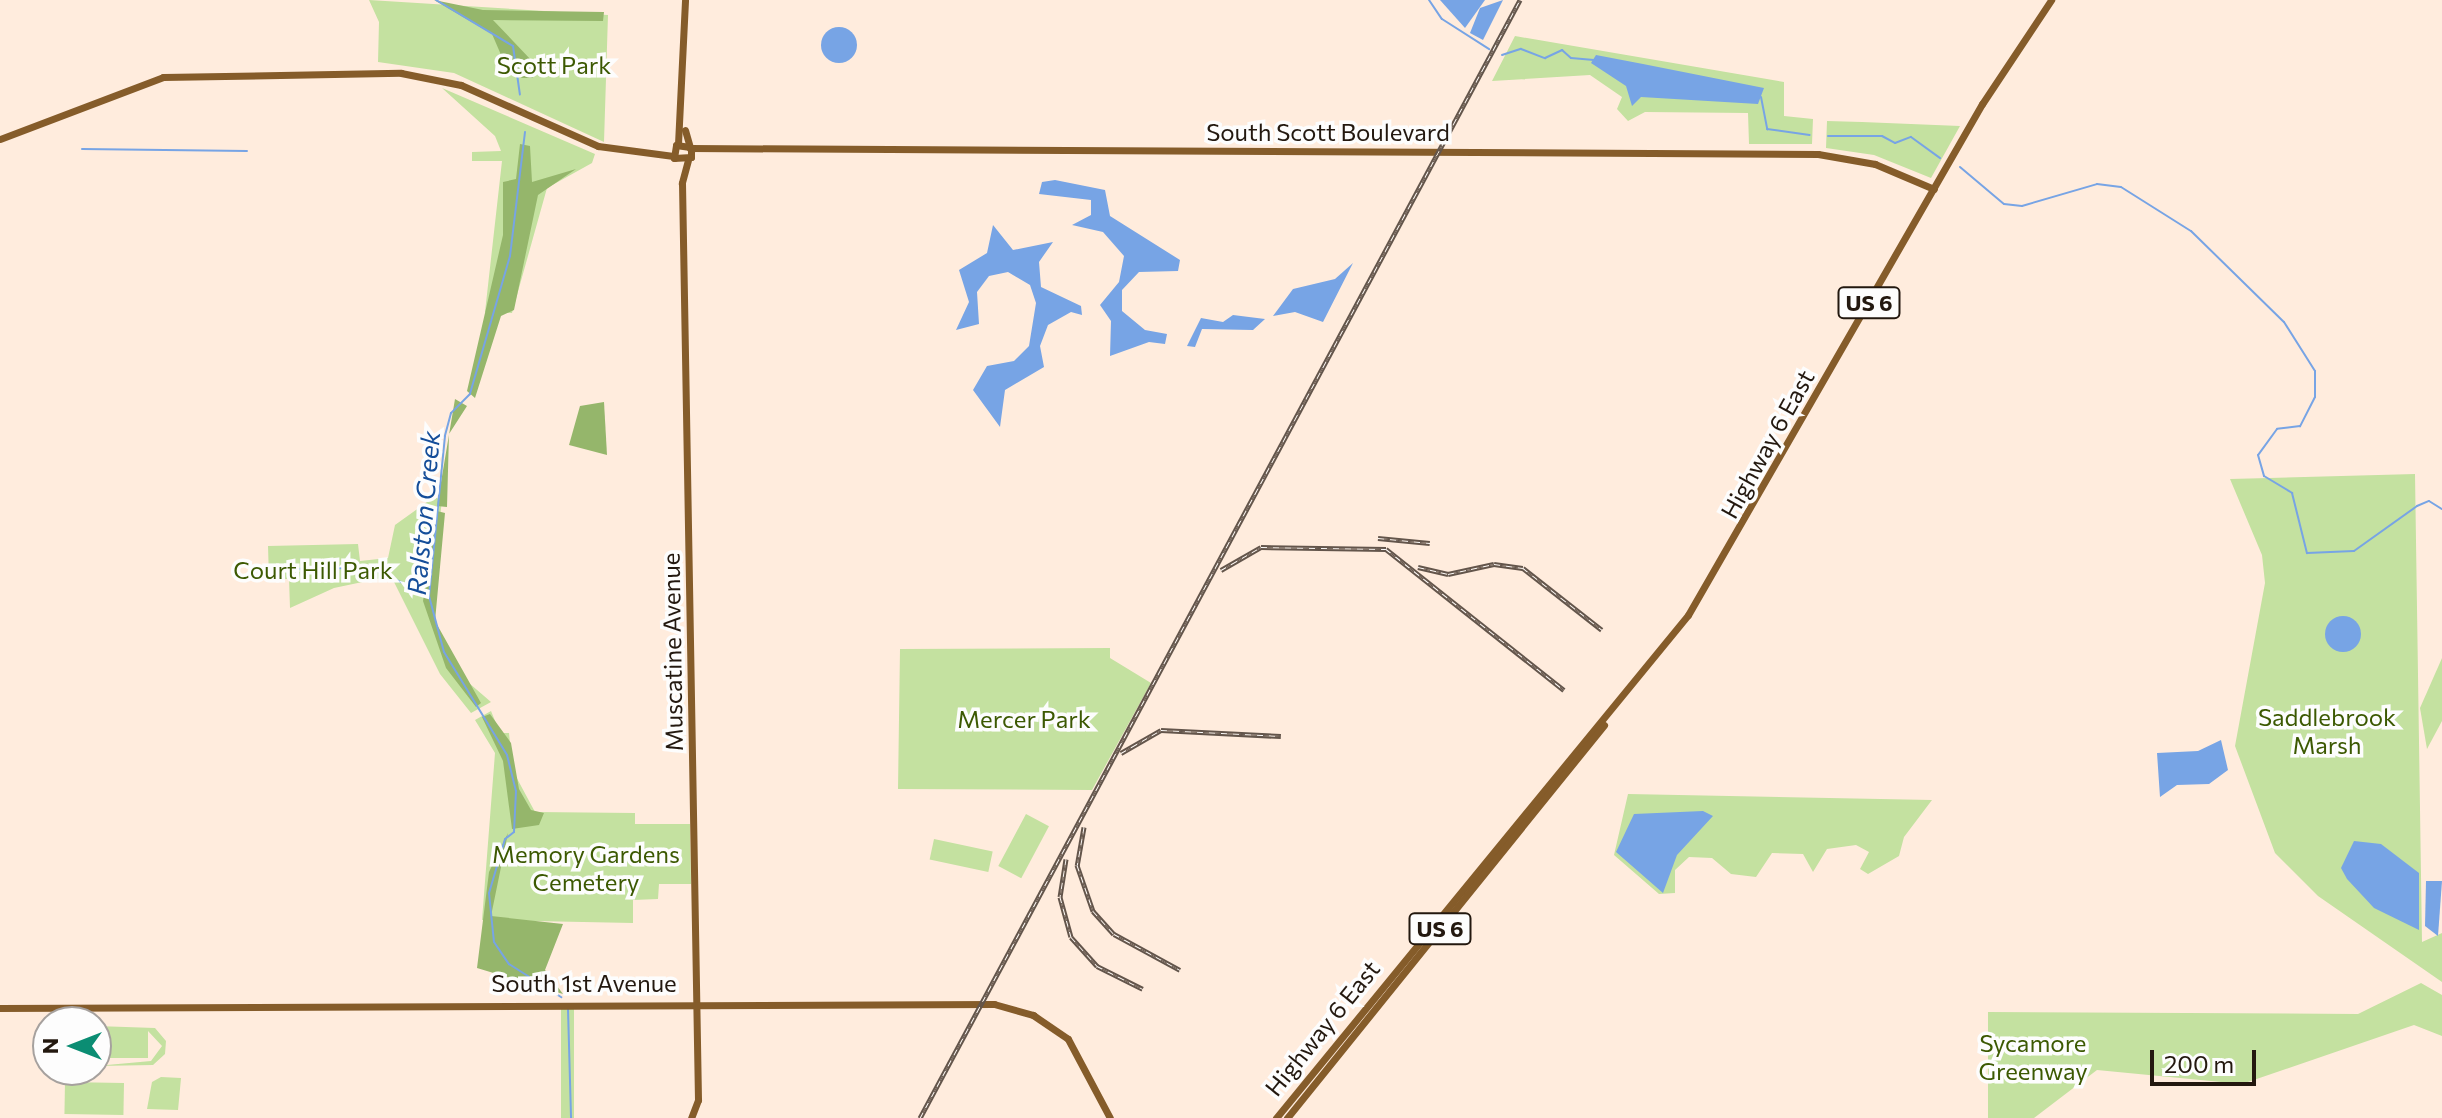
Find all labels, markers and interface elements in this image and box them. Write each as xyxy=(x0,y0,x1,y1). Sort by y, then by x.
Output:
park label: Scott Park xyxy=(497,51,611,79)
street label: South Scott Boulevard xyxy=(1206,118,1450,146)
road number: US 6 xyxy=(1837,285,1901,321)
street label: Highway 6 East xyxy=(1714,365,1820,523)
water label: Ralston Creek xyxy=(400,430,446,596)
street label: Muscatine Avenue xyxy=(656,552,688,752)
park label: Court Hill Park xyxy=(233,556,393,584)
park label: Saddlebrook Marsh xyxy=(2258,703,2396,759)
park label: Mercer Park xyxy=(957,705,1091,733)
park label: Memory Gardens Cemetery xyxy=(492,840,680,896)
road number: US 6 xyxy=(1408,911,1472,947)
street label: Highway 6 East xyxy=(1259,955,1385,1101)
street label: South 1st Avenue xyxy=(491,969,677,997)
north arrow xyxy=(32,1006,112,1086)
park label: Sycamore Greenway xyxy=(1978,1029,2088,1085)
scale bar xyxy=(2154,1034,2260,1084)
text: N xyxy=(36,1038,63,1054)
text: 200 m xyxy=(2164,1049,2234,1078)

